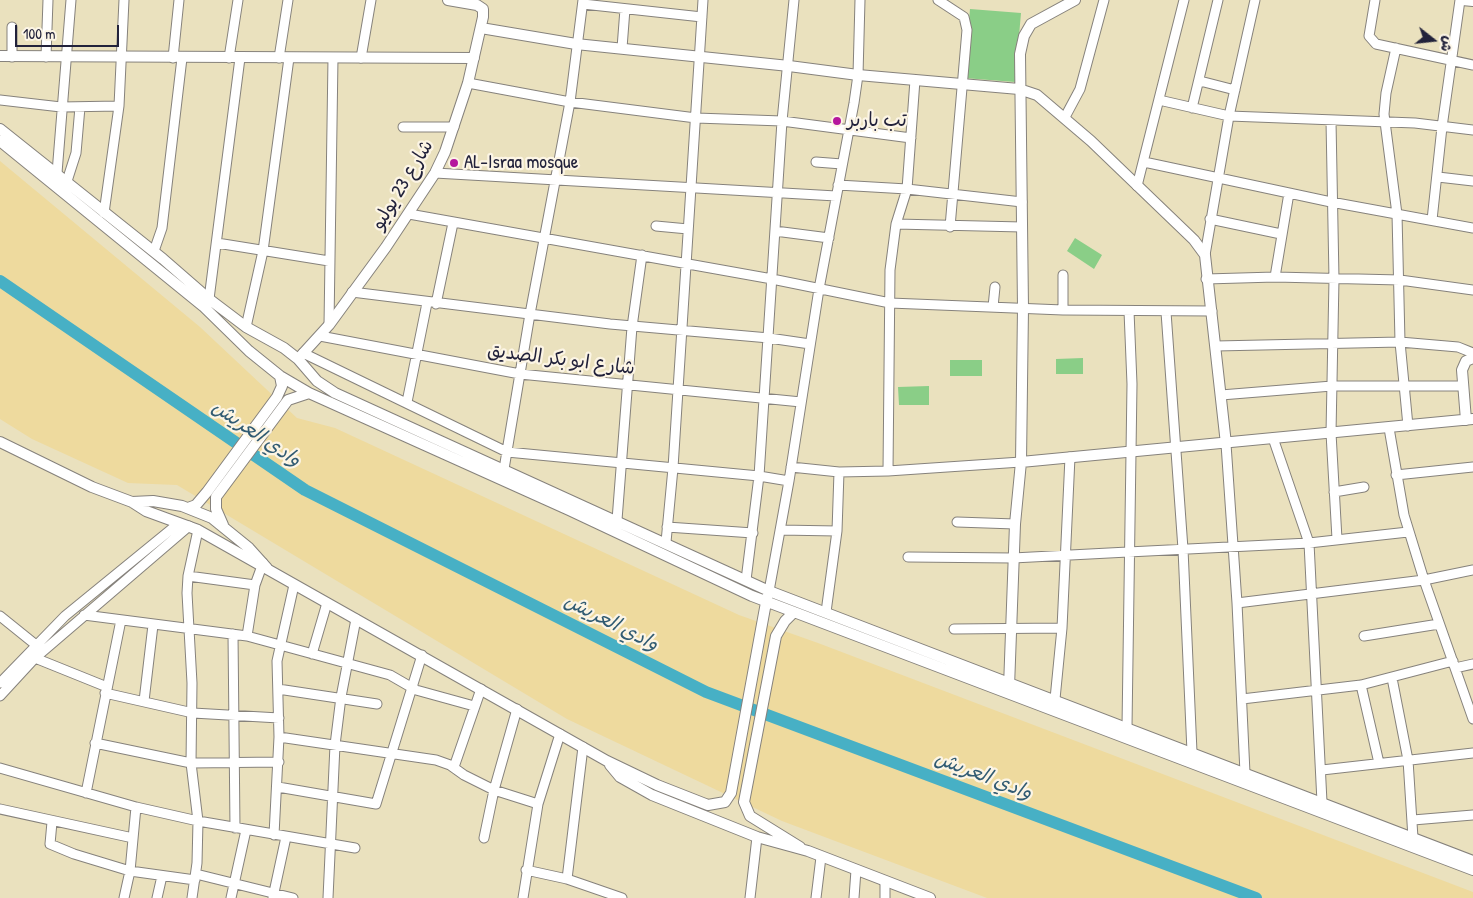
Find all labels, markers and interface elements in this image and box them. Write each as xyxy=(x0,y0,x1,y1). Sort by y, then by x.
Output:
scale bar xyxy=(18,15,121,47)
north arrow xyxy=(1408,15,1458,65)
text: 100 m xyxy=(23,23,56,44)
text: ش xyxy=(1437,34,1459,54)
place label: تب باربر xyxy=(847,110,907,132)
marker: تب باربر xyxy=(831,115,843,127)
street label: شارع 23 يوليو xyxy=(367,136,439,234)
place label: AL-Israa mosque xyxy=(464,152,578,174)
marker: AL-Israa mosque xyxy=(448,157,460,169)
street label: شارع ابو بكر الصديق xyxy=(486,340,636,380)
water label: وادي العريش xyxy=(207,395,305,473)
water label: وادي العريش xyxy=(560,589,662,657)
water label: وادي العريش xyxy=(931,746,1035,806)

